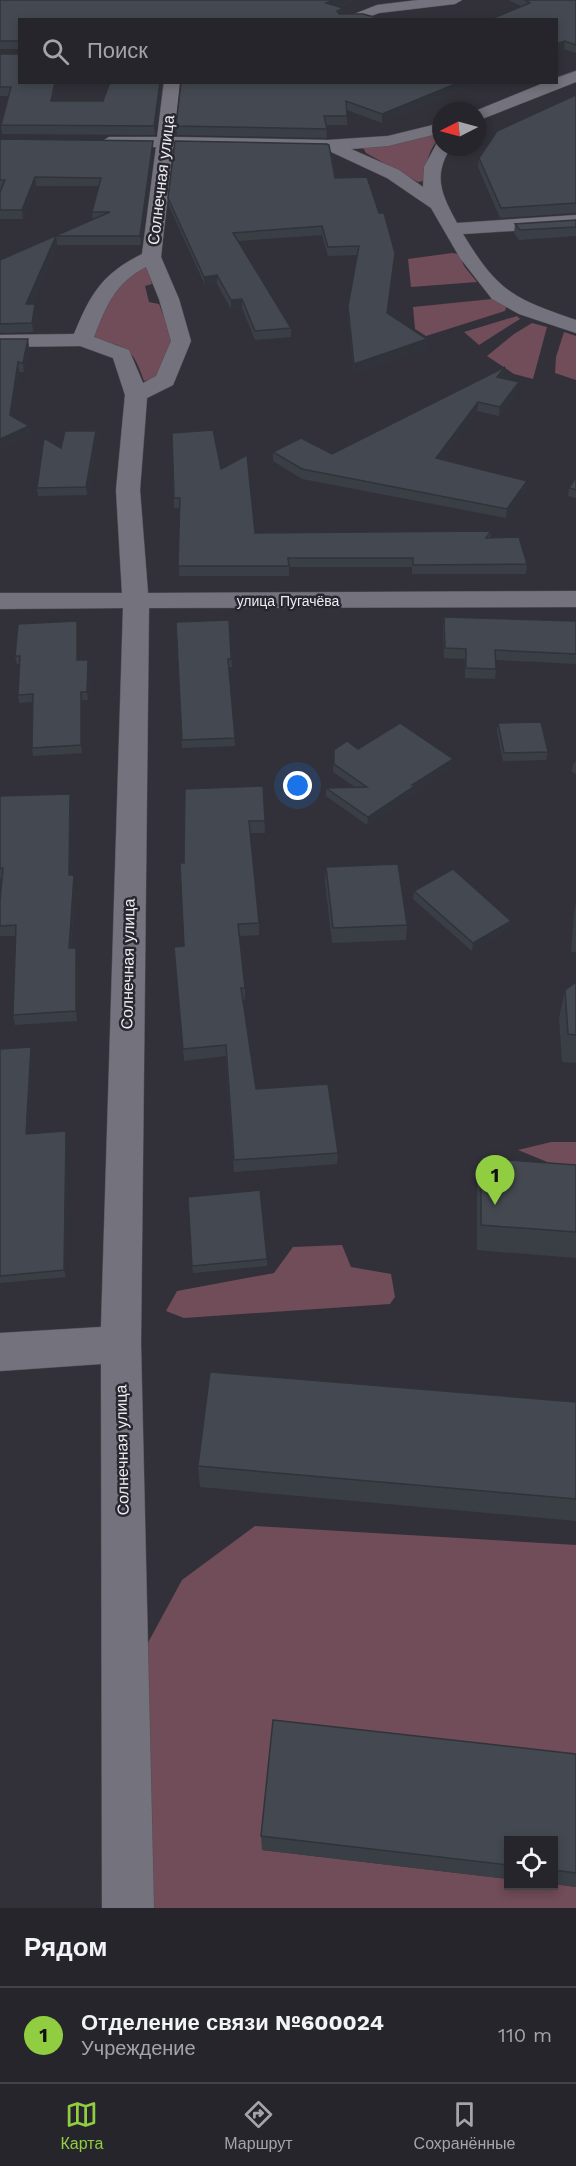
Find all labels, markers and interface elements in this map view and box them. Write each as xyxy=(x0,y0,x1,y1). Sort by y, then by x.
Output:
search box xyxy=(18,18,558,84)
icon: search xyxy=(39,35,72,68)
text: Поиск xyxy=(87,38,148,63)
north arrow xyxy=(432,102,486,156)
street label: Солнечная улица xyxy=(144,114,178,246)
street label: улица Пугачёва xyxy=(237,593,340,609)
your location xyxy=(283,771,312,800)
street label: Солнечная улица xyxy=(117,898,139,1030)
pin: 1 xyxy=(476,1156,514,1205)
street label: Солнечная улица xyxy=(111,1384,133,1516)
map controls xyxy=(504,1836,558,1890)
button: locate xyxy=(504,1836,558,1890)
text: Рядом xyxy=(24,1932,107,1962)
text: Отделение связи №600024 xyxy=(81,2010,384,2035)
text: 1 xyxy=(39,2023,48,2047)
text: 110 m xyxy=(498,2023,552,2047)
text: Учреждение xyxy=(81,2036,196,2060)
tab: Карта xyxy=(61,2098,103,2153)
tab: Маршрут xyxy=(224,2098,293,2153)
tab: Сохранённые xyxy=(414,2098,515,2153)

